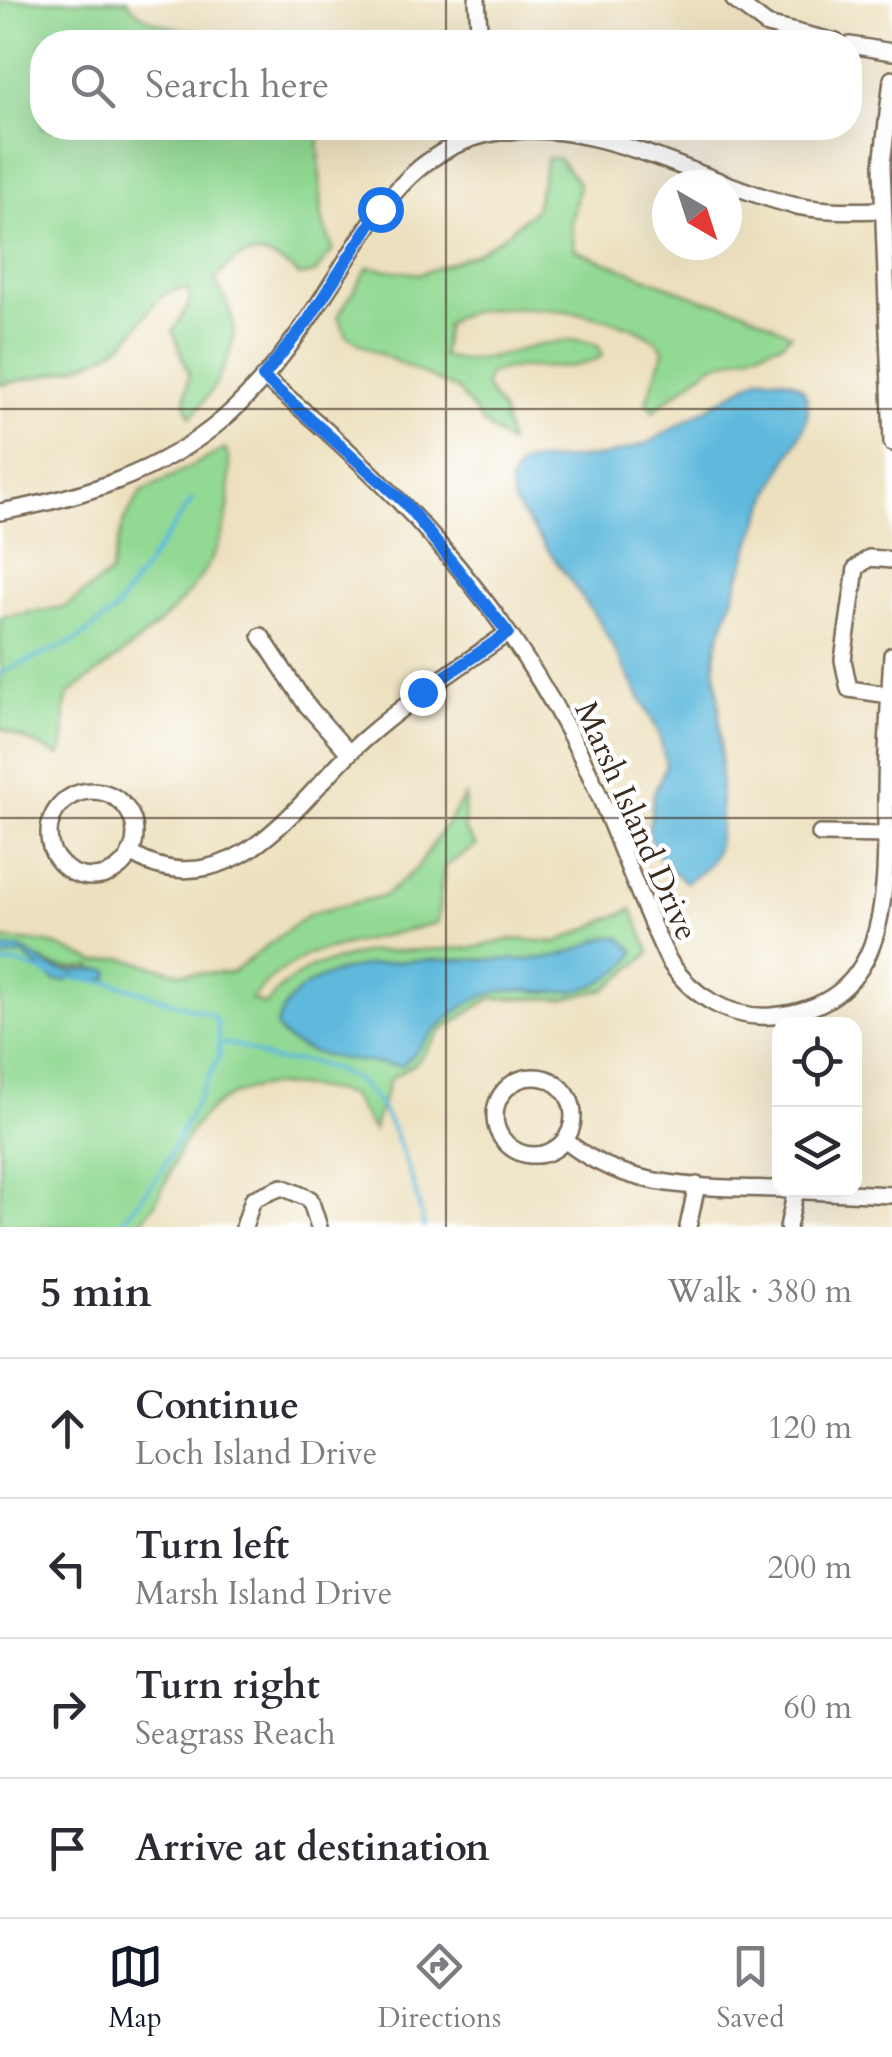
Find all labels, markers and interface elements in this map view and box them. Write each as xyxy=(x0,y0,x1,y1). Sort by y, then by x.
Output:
search box xyxy=(30,30,862,140)
icon: search xyxy=(65,58,120,113)
text: Search here xyxy=(145,59,329,111)
north arrow xyxy=(652,170,742,260)
route start xyxy=(358,187,404,233)
route end xyxy=(400,670,446,716)
street label: Marsh Island Drive xyxy=(564,695,708,947)
map controls xyxy=(772,1017,862,1197)
button: locate xyxy=(772,1017,862,1107)
button: layers xyxy=(772,1107,862,1197)
text: 5 min xyxy=(40,1264,152,1321)
text: Walk · 380 m xyxy=(667,1270,852,1314)
text: Continue xyxy=(135,1380,299,1432)
icon: ahead xyxy=(40,1401,95,1456)
text: 120 m xyxy=(767,1406,852,1450)
text: Loch Island Drive xyxy=(135,1432,377,1476)
text: Turn left xyxy=(135,1520,289,1572)
icon: left xyxy=(40,1541,95,1596)
text: 200 m xyxy=(767,1546,852,1590)
text: Marsh Island Drive xyxy=(135,1572,392,1616)
text: Turn right xyxy=(135,1660,320,1712)
icon: right xyxy=(40,1681,95,1736)
text: 60 m xyxy=(784,1686,852,1730)
text: Seagrass Reach xyxy=(135,1712,336,1756)
icon: arrive xyxy=(40,1821,95,1876)
text: Arrive at destination xyxy=(135,1822,490,1874)
tab: Map xyxy=(108,1939,163,2037)
tab: Directions xyxy=(378,1939,501,2037)
tab: Saved xyxy=(716,1939,784,2037)

